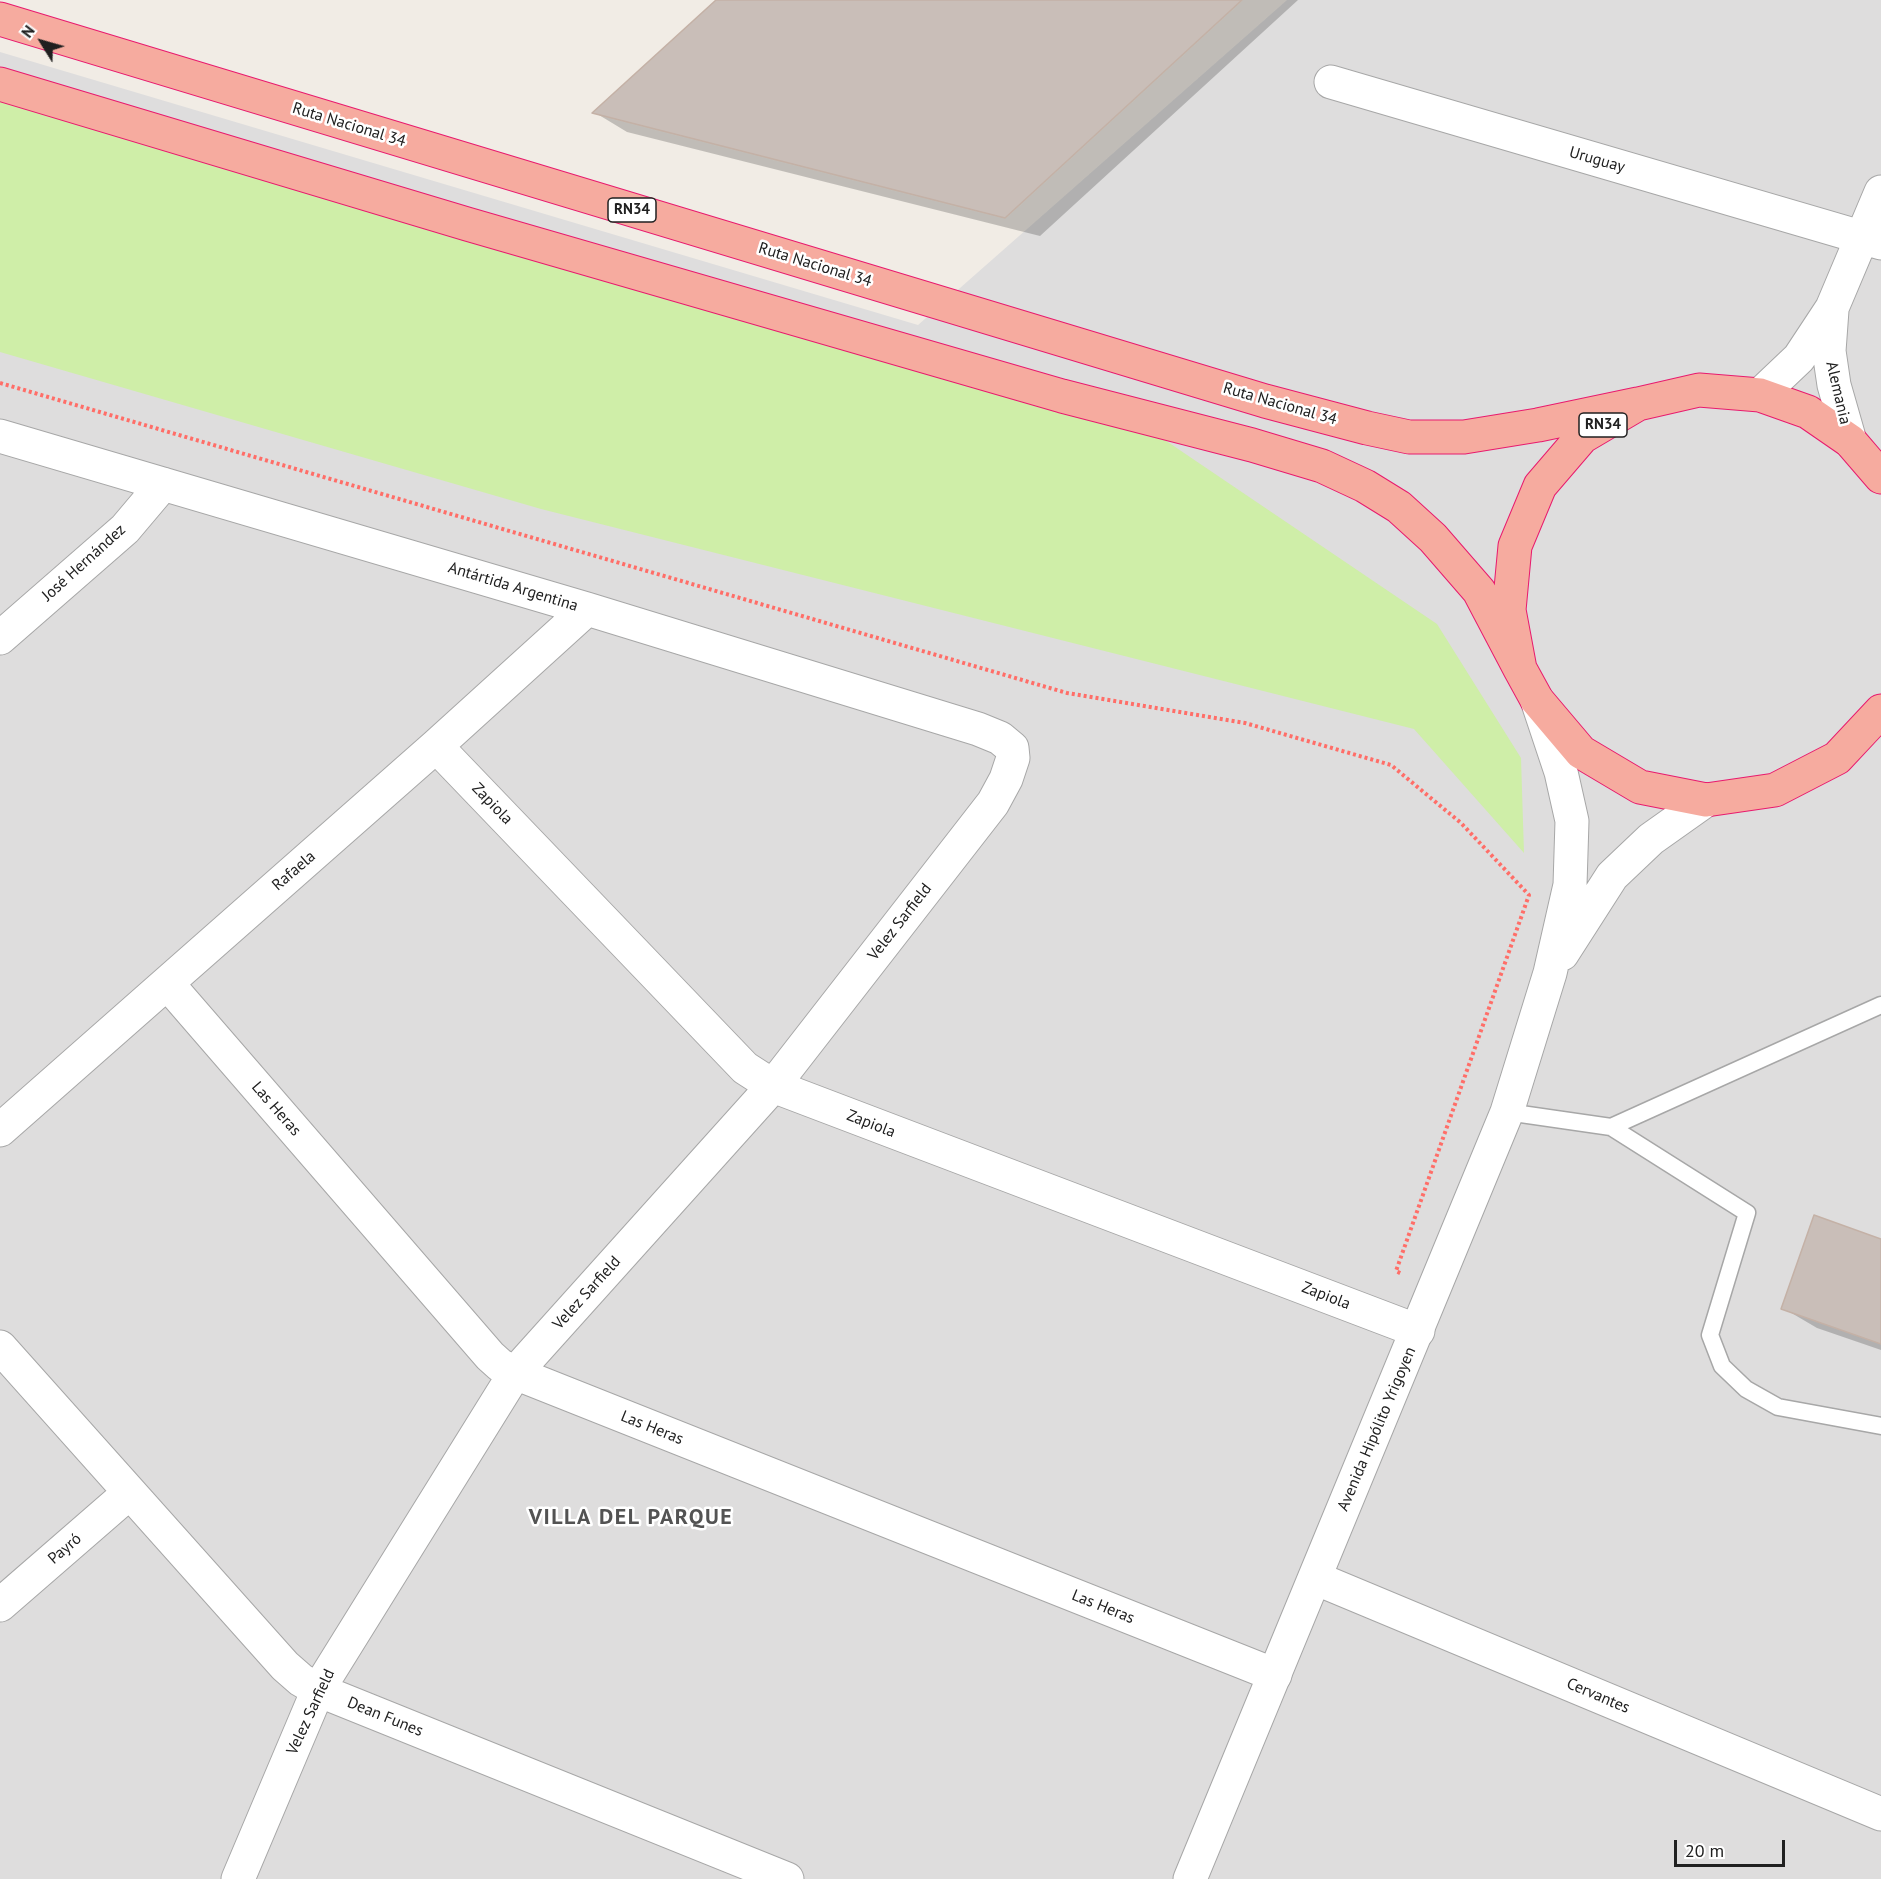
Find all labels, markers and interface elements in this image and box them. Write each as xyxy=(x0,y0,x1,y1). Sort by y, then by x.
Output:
north arrow xyxy=(12,12,72,72)
text: N xyxy=(16,21,39,41)
street label: Ruta Nacional 34 xyxy=(290,99,408,151)
street label: Uruguay xyxy=(1567,143,1627,177)
road number: RN34 xyxy=(608,198,656,222)
street label: Ruta Nacional 34 xyxy=(756,239,874,291)
street label: Alemania xyxy=(1821,360,1855,426)
street label: Ruta Nacional 34 xyxy=(1221,379,1339,429)
road number: RN34 xyxy=(1579,413,1627,437)
street label: José Hernández xyxy=(38,520,130,606)
street label: Antártida Argentina xyxy=(446,558,580,616)
street label: Zapiola xyxy=(468,779,516,829)
street label: Rafaela xyxy=(268,847,320,895)
street label: Velez Sarfield xyxy=(864,880,936,964)
street label: Las Heras xyxy=(247,1078,305,1140)
street label: Zapiola xyxy=(844,1106,898,1142)
street label: Velez Sarfield xyxy=(549,1252,625,1334)
street label: Zapiola xyxy=(1299,1278,1353,1314)
street label: Avenida Hipólito Yrigoyen xyxy=(1334,1344,1420,1514)
street label: Las Heras xyxy=(618,1407,686,1449)
district label: VILLA DEL PARQUE xyxy=(529,1505,733,1531)
street label: Payró xyxy=(44,1529,86,1569)
street label: Las Heras xyxy=(1069,1586,1137,1628)
street label: Velez Sarfield xyxy=(283,1666,339,1758)
street label: Cervantes xyxy=(1564,1674,1632,1718)
street label: Dean Funes xyxy=(344,1693,426,1741)
scale bar xyxy=(1677,1828,1788,1866)
text: 20 m xyxy=(1685,1839,1724,1862)

